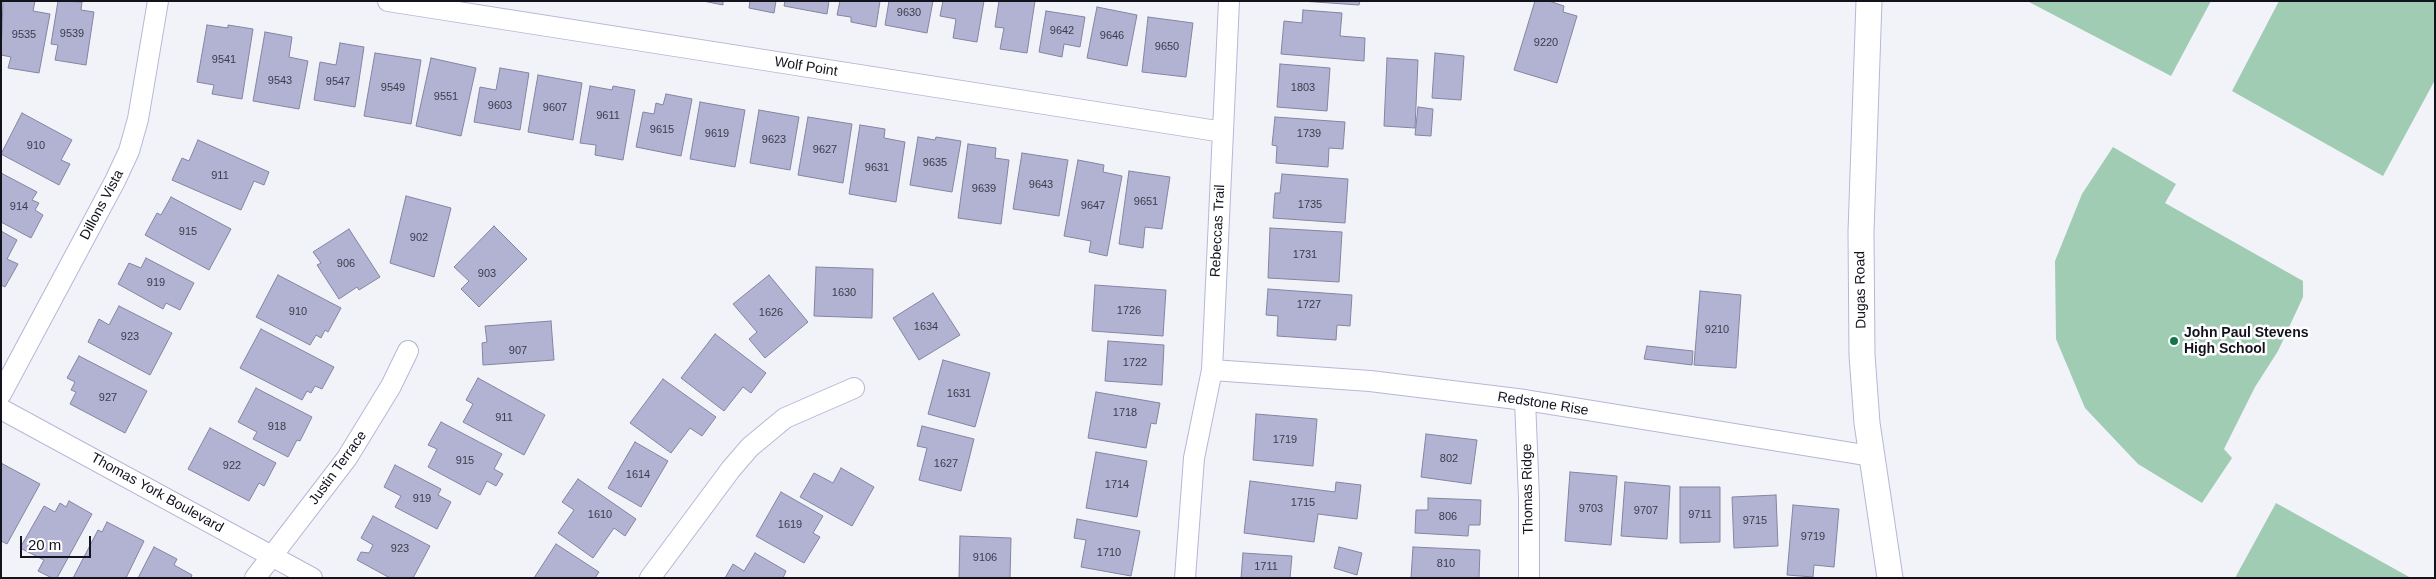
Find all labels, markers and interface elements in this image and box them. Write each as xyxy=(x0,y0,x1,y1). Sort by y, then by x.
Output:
house number: 9630 xyxy=(897,6,921,20)
house number: 9642 xyxy=(1050,24,1074,38)
house number: 9539 xyxy=(60,27,84,41)
house number: 9535 xyxy=(12,28,36,42)
house number: 9646 xyxy=(1100,29,1124,43)
house number: 9220 xyxy=(1534,36,1558,50)
house number: 9650 xyxy=(1155,40,1179,54)
house number: 9541 xyxy=(212,53,236,67)
street label: Wolf Point xyxy=(773,54,839,80)
house number: 9543 xyxy=(268,74,292,88)
house number: 9547 xyxy=(326,75,350,89)
house number: 9549 xyxy=(381,81,405,95)
house number: 1803 xyxy=(1291,81,1315,95)
house number: 9551 xyxy=(434,90,458,104)
house number: 9603 xyxy=(488,99,512,113)
house number: 9607 xyxy=(543,101,567,115)
house number: 9611 xyxy=(596,109,620,123)
house number: 9615 xyxy=(650,123,674,137)
house number: 9619 xyxy=(705,127,729,141)
house number: 1739 xyxy=(1297,127,1321,141)
house number: 9623 xyxy=(762,133,786,147)
house number: 910 xyxy=(27,139,45,153)
house number: 9627 xyxy=(813,143,837,157)
house number: 9635 xyxy=(923,156,947,170)
house number: 9631 xyxy=(865,161,889,175)
street label: Dillons Vista xyxy=(77,167,127,243)
house number: 911 xyxy=(211,169,229,183)
house number: 9643 xyxy=(1029,178,1053,192)
house number: 9639 xyxy=(972,182,996,196)
street label: Rebeccas Trail xyxy=(1207,184,1229,278)
house number: 9651 xyxy=(1134,195,1158,209)
house number: 1735 xyxy=(1298,198,1322,212)
house number: 9647 xyxy=(1081,199,1105,213)
house number: 914 xyxy=(10,200,28,214)
house number: 915 xyxy=(179,225,197,239)
house number: 902 xyxy=(410,231,428,245)
house number: 1731 xyxy=(1293,248,1317,262)
street label: Dugas Road xyxy=(1852,251,1870,329)
house number: 906 xyxy=(337,257,355,271)
house number: 903 xyxy=(478,267,496,281)
house number: 919 xyxy=(147,276,165,290)
house number: 1630 xyxy=(832,286,856,300)
house number: 1727 xyxy=(1297,298,1321,312)
house number: 1726 xyxy=(1117,304,1141,318)
house number: 910 xyxy=(289,305,307,319)
house number: 1626 xyxy=(759,306,783,320)
house number: 1634 xyxy=(914,320,938,334)
house number: 9210 xyxy=(1705,323,1729,337)
place label: John Paul Stevens High School xyxy=(2184,325,2308,358)
house number: 923 xyxy=(121,330,139,344)
marker: John Paul Stevens High School xyxy=(2168,335,2180,347)
house number: 907 xyxy=(509,344,527,358)
house number: 1722 xyxy=(1123,356,1147,370)
house number: 1631 xyxy=(947,387,971,401)
street label: Redstone Rise xyxy=(1496,389,1590,419)
house number: 927 xyxy=(99,391,117,405)
house number: 1718 xyxy=(1113,406,1137,420)
house number: 911 xyxy=(495,411,513,425)
house number: 918 xyxy=(268,420,286,434)
street label: Justin Terrace xyxy=(306,428,370,508)
house number: 1719 xyxy=(1273,433,1297,447)
street label: Thomas Ridge xyxy=(1519,443,1537,535)
street label: Thomas York Boulevard xyxy=(88,450,226,536)
house number: 802 xyxy=(1440,452,1458,466)
house number: 915 xyxy=(456,454,474,468)
house number: 1627 xyxy=(934,457,958,471)
house number: 922 xyxy=(223,459,241,473)
house number: 1614 xyxy=(626,468,650,482)
house number: 1714 xyxy=(1105,478,1129,492)
house number: 919 xyxy=(413,492,431,506)
house number: 1715 xyxy=(1291,496,1315,510)
house number: 9703 xyxy=(1579,502,1603,516)
house number: 9707 xyxy=(1634,504,1658,518)
house number: 1610 xyxy=(588,508,612,522)
house number: 9711 xyxy=(1688,508,1712,522)
house number: 806 xyxy=(1439,510,1457,524)
house number: 9715 xyxy=(1743,514,1767,528)
house number: 1619 xyxy=(778,518,802,532)
scale bar xyxy=(22,526,94,558)
house number: 9719 xyxy=(1801,530,1825,544)
text: 20 m xyxy=(28,536,61,553)
house number: 923 xyxy=(391,542,409,556)
house number: 1710 xyxy=(1097,546,1121,560)
house number: 9106 xyxy=(973,551,997,565)
house number: 810 xyxy=(1437,557,1455,571)
house number: 1711 xyxy=(1254,560,1278,574)

